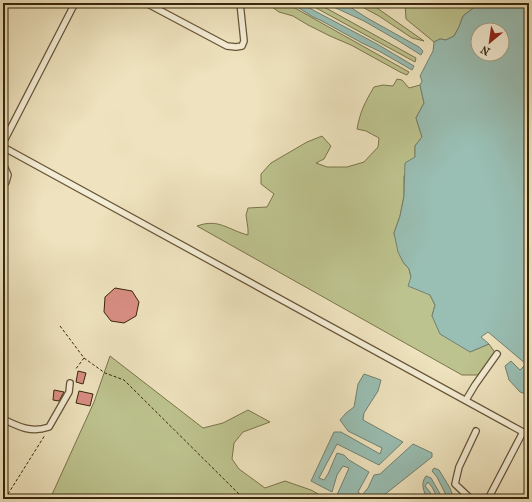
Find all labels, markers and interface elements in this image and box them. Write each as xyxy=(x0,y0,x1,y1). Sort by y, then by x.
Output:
north arrow xyxy=(470,22,510,62)
text: N xyxy=(478,42,492,58)

